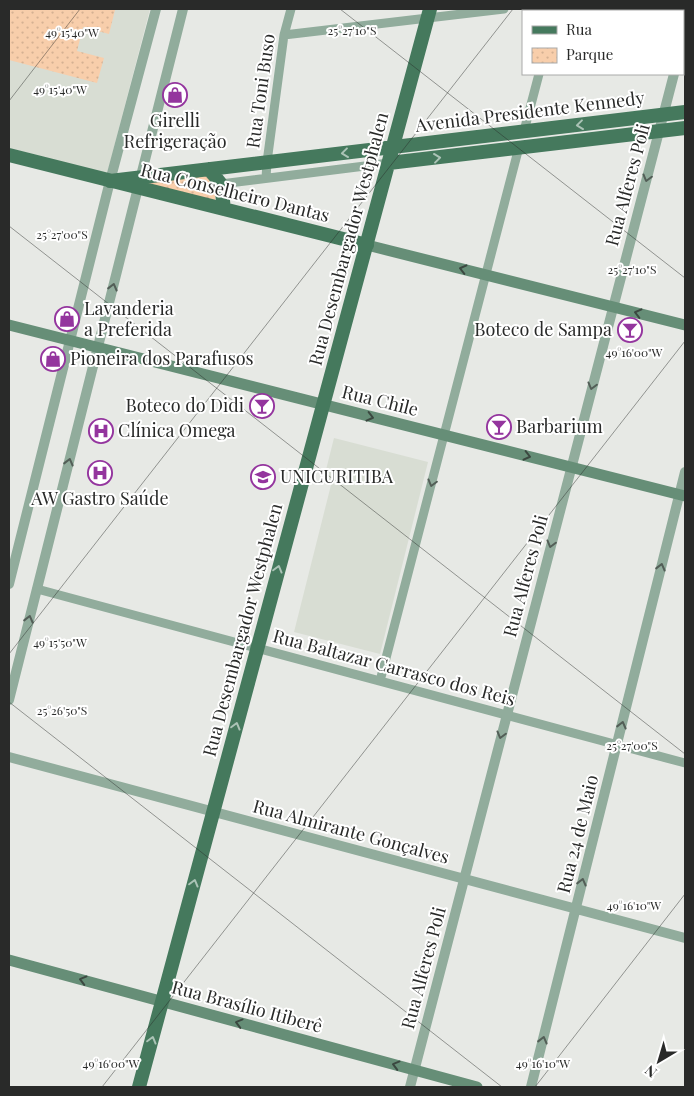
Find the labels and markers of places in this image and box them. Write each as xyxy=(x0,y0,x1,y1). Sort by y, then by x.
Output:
shop icon: Girelli Refrigeração xyxy=(162,82,188,108)
place label: Girelli Refrigeração xyxy=(123,108,227,153)
place label: Lavanderia a Preferida xyxy=(84,296,174,341)
shop icon: Lavanderia a Preferida xyxy=(54,306,80,332)
place label: Boteco de Sampa xyxy=(474,317,612,341)
bar icon: Boteco de Sampa xyxy=(617,317,643,343)
shop icon: Pioneira dos Parafusos xyxy=(40,346,66,372)
place label: Pioneira dos Parafusos xyxy=(70,346,254,370)
place label: Boteco do Didi xyxy=(126,393,244,417)
bar icon: Boteco do Didi xyxy=(249,393,275,419)
bar icon: Barbarium xyxy=(486,414,512,440)
place label: Barbarium xyxy=(516,414,603,438)
hospital icon: Clínica Omega xyxy=(88,418,114,444)
place label: Clínica Omega xyxy=(118,418,236,442)
hospital icon: AW Gastro Saúde xyxy=(87,460,113,486)
school or university icon: UNICURITIBA xyxy=(250,464,276,490)
place label: UNICURITIBA xyxy=(280,464,394,488)
place label: AW Gastro Saúde xyxy=(30,486,169,510)

